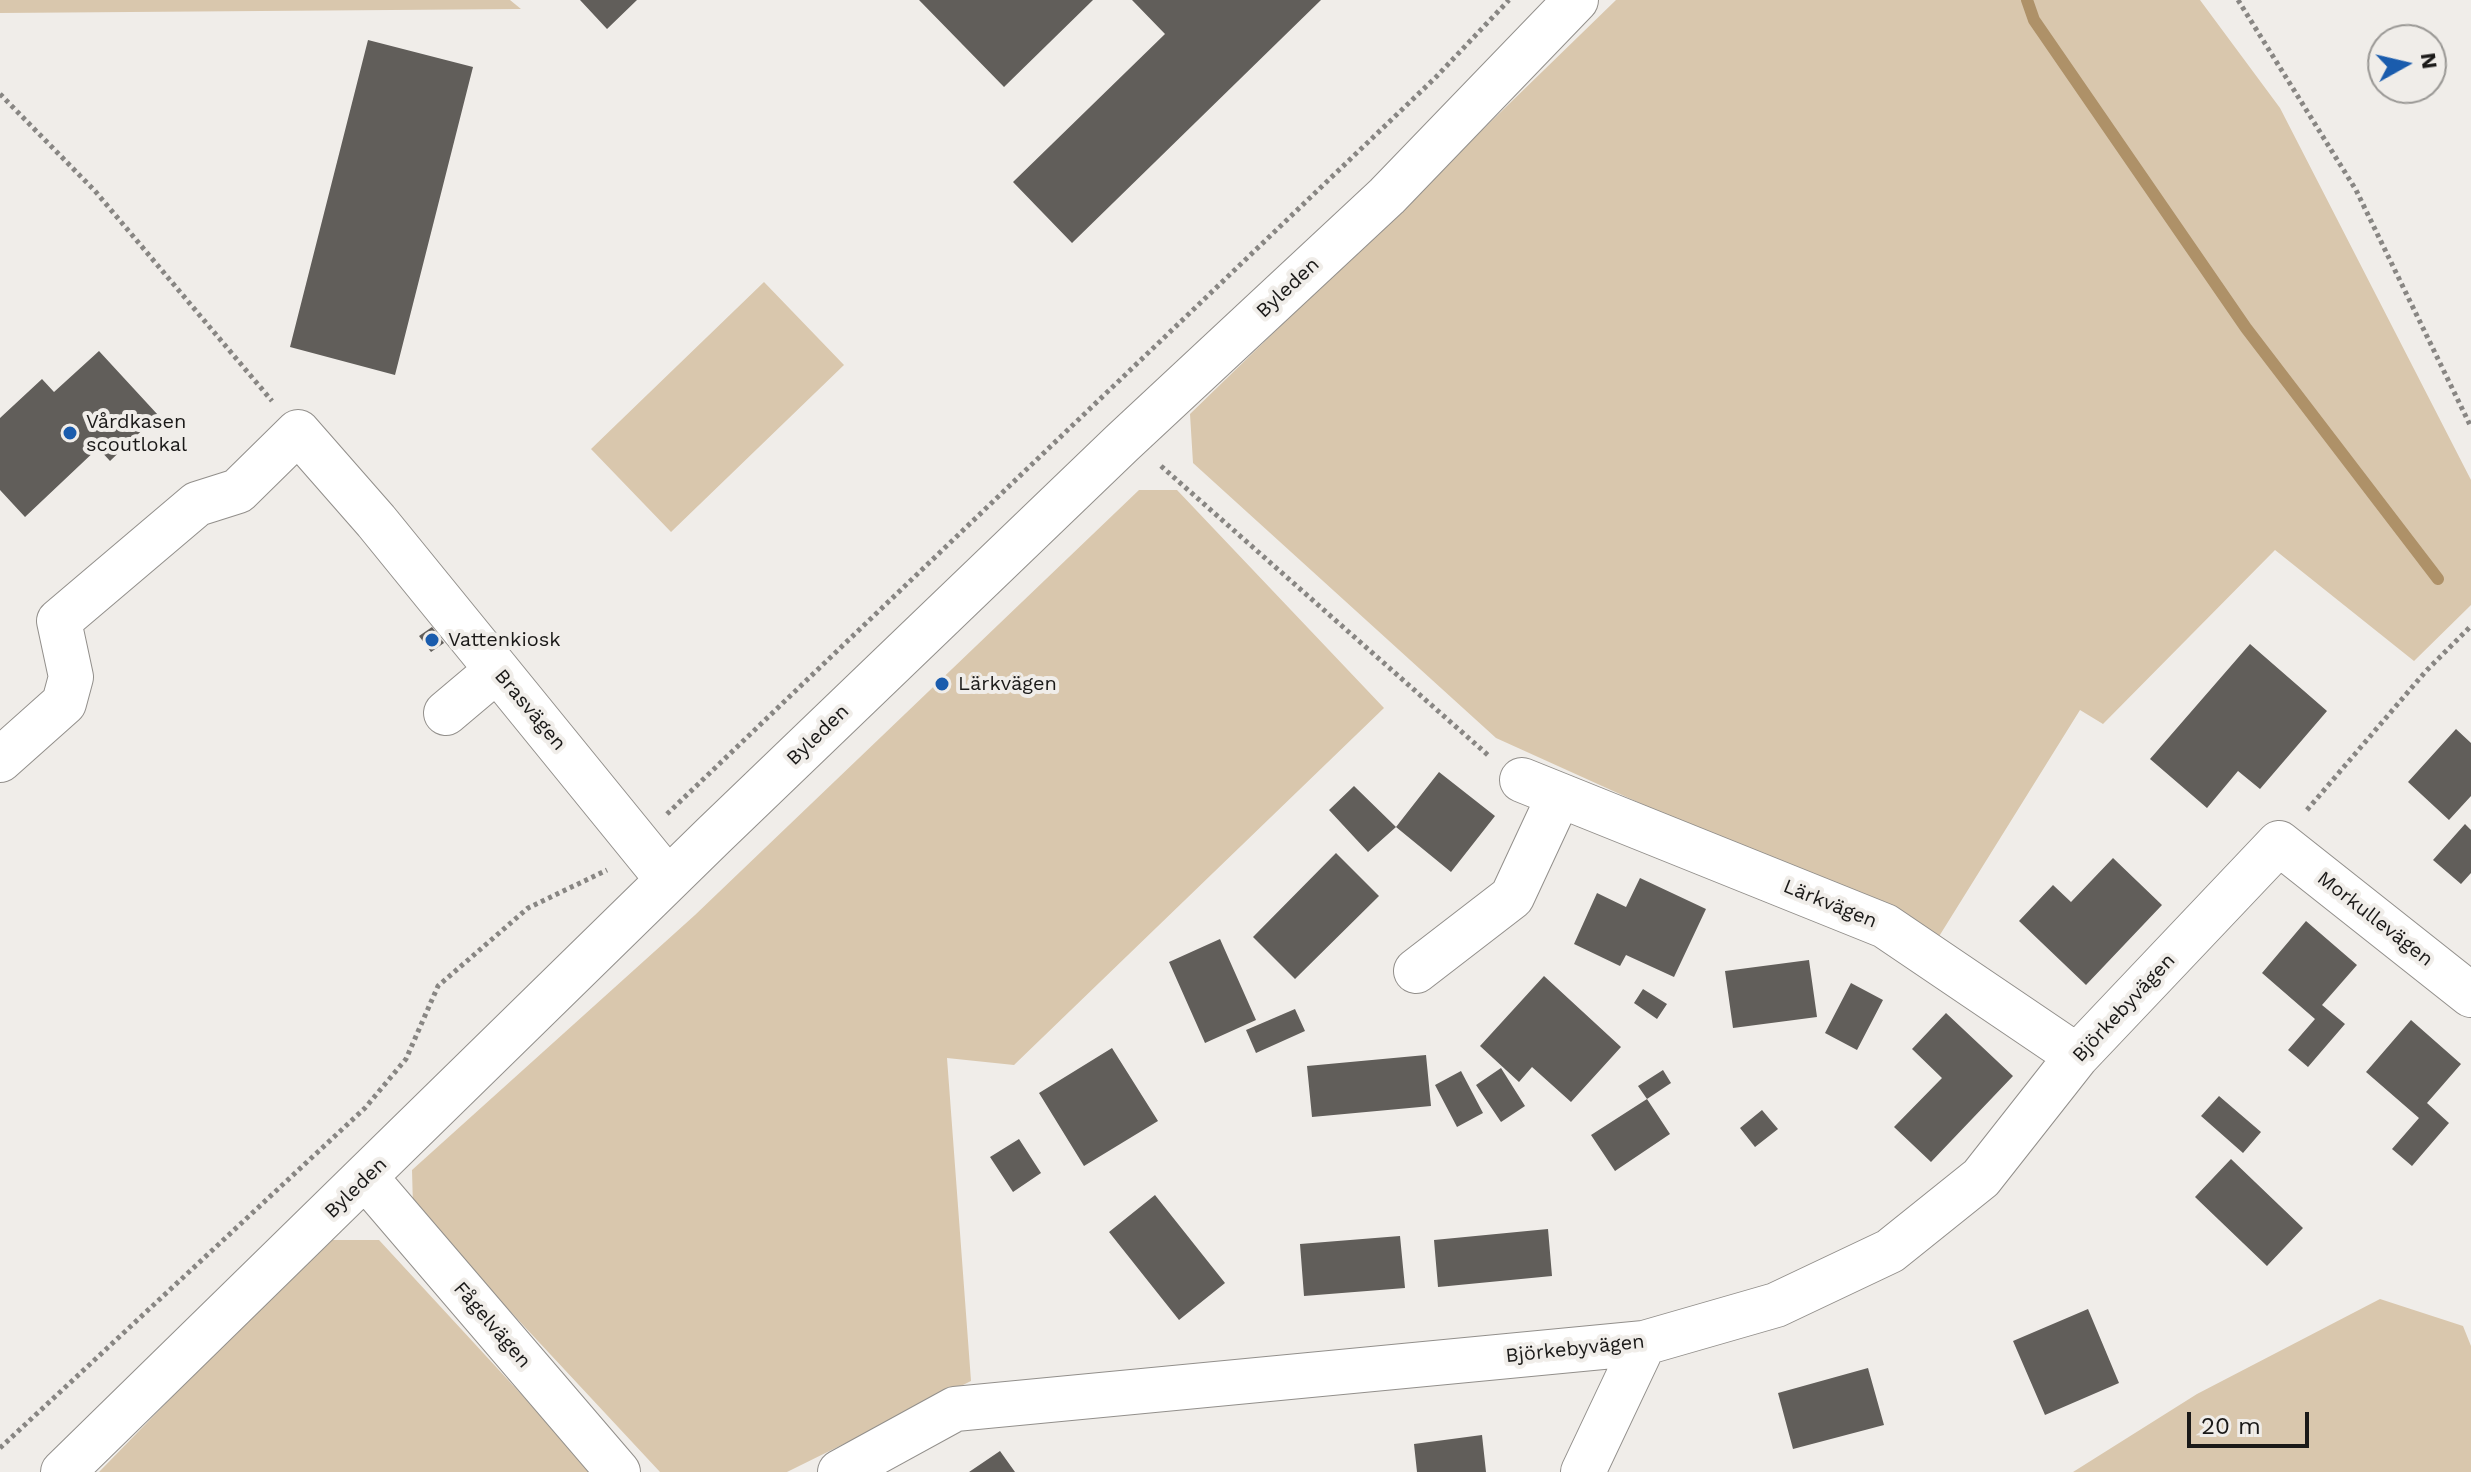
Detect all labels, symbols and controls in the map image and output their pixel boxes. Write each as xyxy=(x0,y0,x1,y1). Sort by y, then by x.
north arrow xyxy=(2367,24,2447,104)
text: N xyxy=(2416,51,2443,71)
street label: Byleden xyxy=(1251,253,1325,323)
place label: Vårdkasen scoutlokal xyxy=(86,410,187,457)
marker: Vårdkasen scoutlokal xyxy=(61,424,79,442)
place label: Vattenkiosk xyxy=(448,628,561,652)
marker: Vattenkiosk xyxy=(423,631,441,649)
street label: Brasvägen xyxy=(489,665,571,755)
place label: Lärkvägen xyxy=(958,672,1057,696)
marker: Lärkvägen xyxy=(933,675,951,693)
street label: Byleden xyxy=(782,699,854,771)
street label: Morkullevägen xyxy=(2312,866,2438,972)
street label: Lärkvägen xyxy=(1780,874,1880,934)
street label: Björkebyvägen xyxy=(2068,949,2180,1067)
street label: Byleden xyxy=(320,1152,392,1224)
street label: Fågelvägen xyxy=(448,1277,536,1373)
street label: Björkebyvägen xyxy=(1504,1330,1646,1368)
scale bar xyxy=(2191,1396,2313,1446)
text: 20 m xyxy=(2201,1412,2261,1440)

